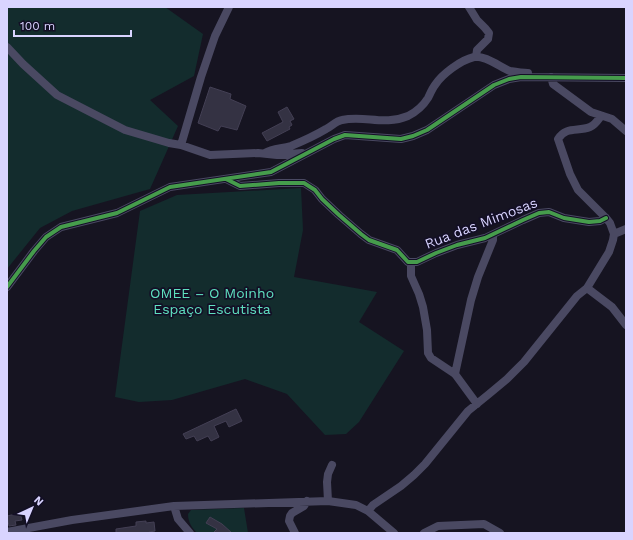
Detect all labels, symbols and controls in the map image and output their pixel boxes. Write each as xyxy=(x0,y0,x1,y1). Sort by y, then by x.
scale bar xyxy=(14,12,131,38)
text: 100 m xyxy=(20,19,55,33)
street label: Rua das Mimosas xyxy=(423,194,539,252)
park label: OMEE – O Moinho Espaço Escutista xyxy=(150,285,274,317)
north arrow xyxy=(12,488,52,528)
text: N xyxy=(31,494,46,509)

